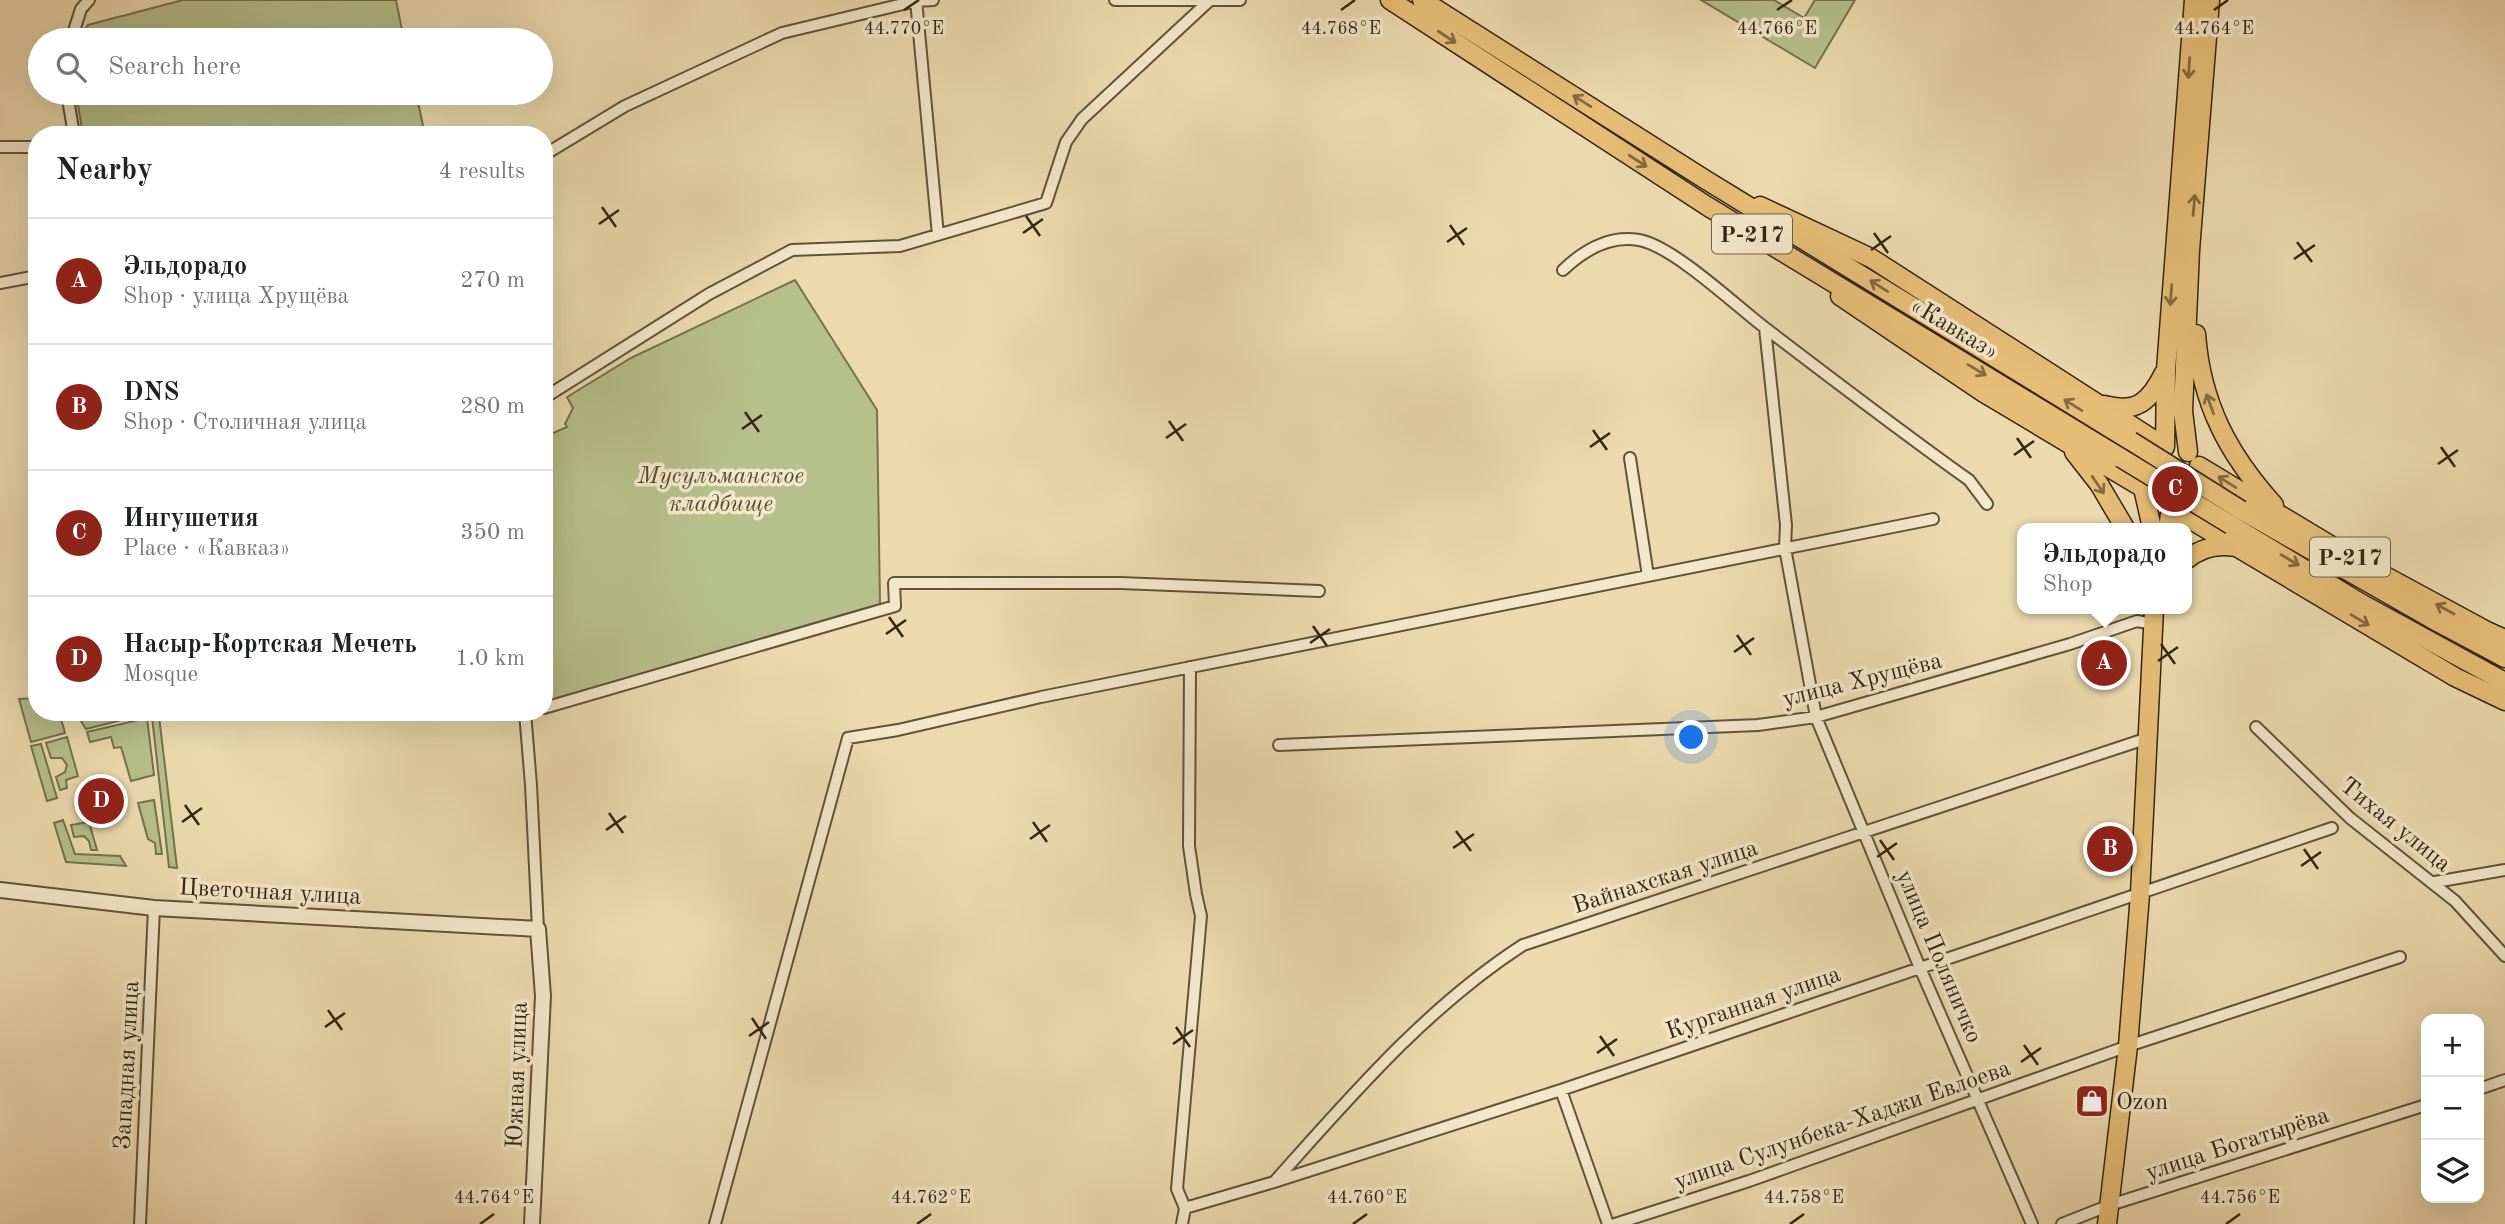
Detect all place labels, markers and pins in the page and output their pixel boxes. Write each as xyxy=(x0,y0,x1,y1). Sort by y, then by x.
pin: C xyxy=(2152,463,2198,515)
pin: A xyxy=(2081,637,2127,689)
pin: D xyxy=(78,775,124,827)
pin: B xyxy=(2087,823,2133,875)
shop icon: Ozon xyxy=(2073,1082,2111,1120)
place label: Ozon xyxy=(2116,1091,2168,1115)

